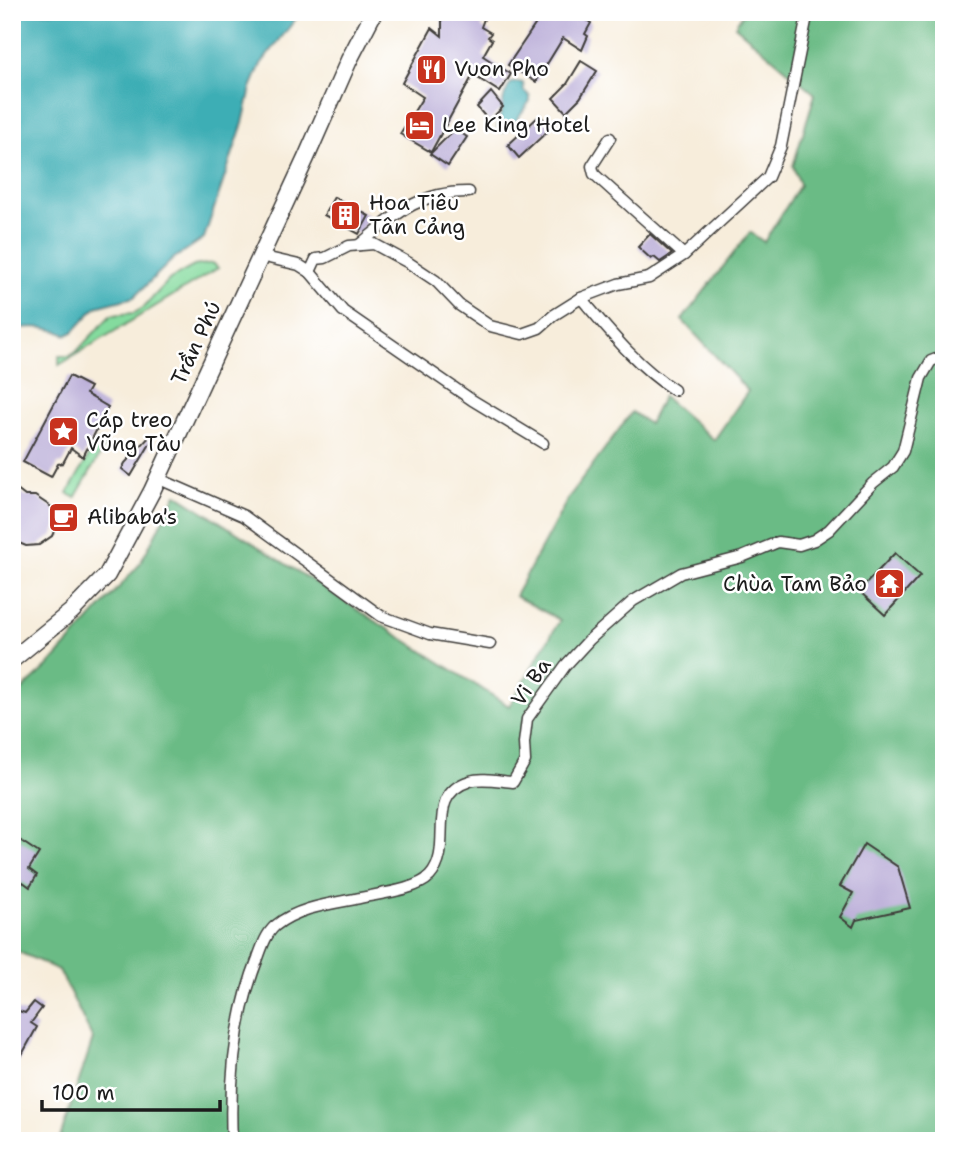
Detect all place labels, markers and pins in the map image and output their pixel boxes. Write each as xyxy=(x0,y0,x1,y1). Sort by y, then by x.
restaurant icon: Vuon Pho xyxy=(414,52,448,86)
place label: Vuon Pho xyxy=(454,55,549,83)
hotel icon: Lee King Hotel xyxy=(402,108,436,142)
place label: Lee King Hotel xyxy=(442,111,591,139)
place label: Hoa Tiêu Tân Cảng xyxy=(369,189,465,241)
building icon: Hoa Tiêu Tân Cảng xyxy=(329,198,363,232)
place label: Cáp treo Vũng Tàu xyxy=(86,406,181,458)
place icon: Cáp treo Vũng Tàu xyxy=(46,415,80,449)
cafe icon: Alibaba's xyxy=(47,500,81,534)
place label: Alibaba's xyxy=(87,503,177,531)
temple icon: Chùa Tam Bảo xyxy=(873,567,907,601)
place label: Chùa Tam Bảo xyxy=(723,570,867,598)

